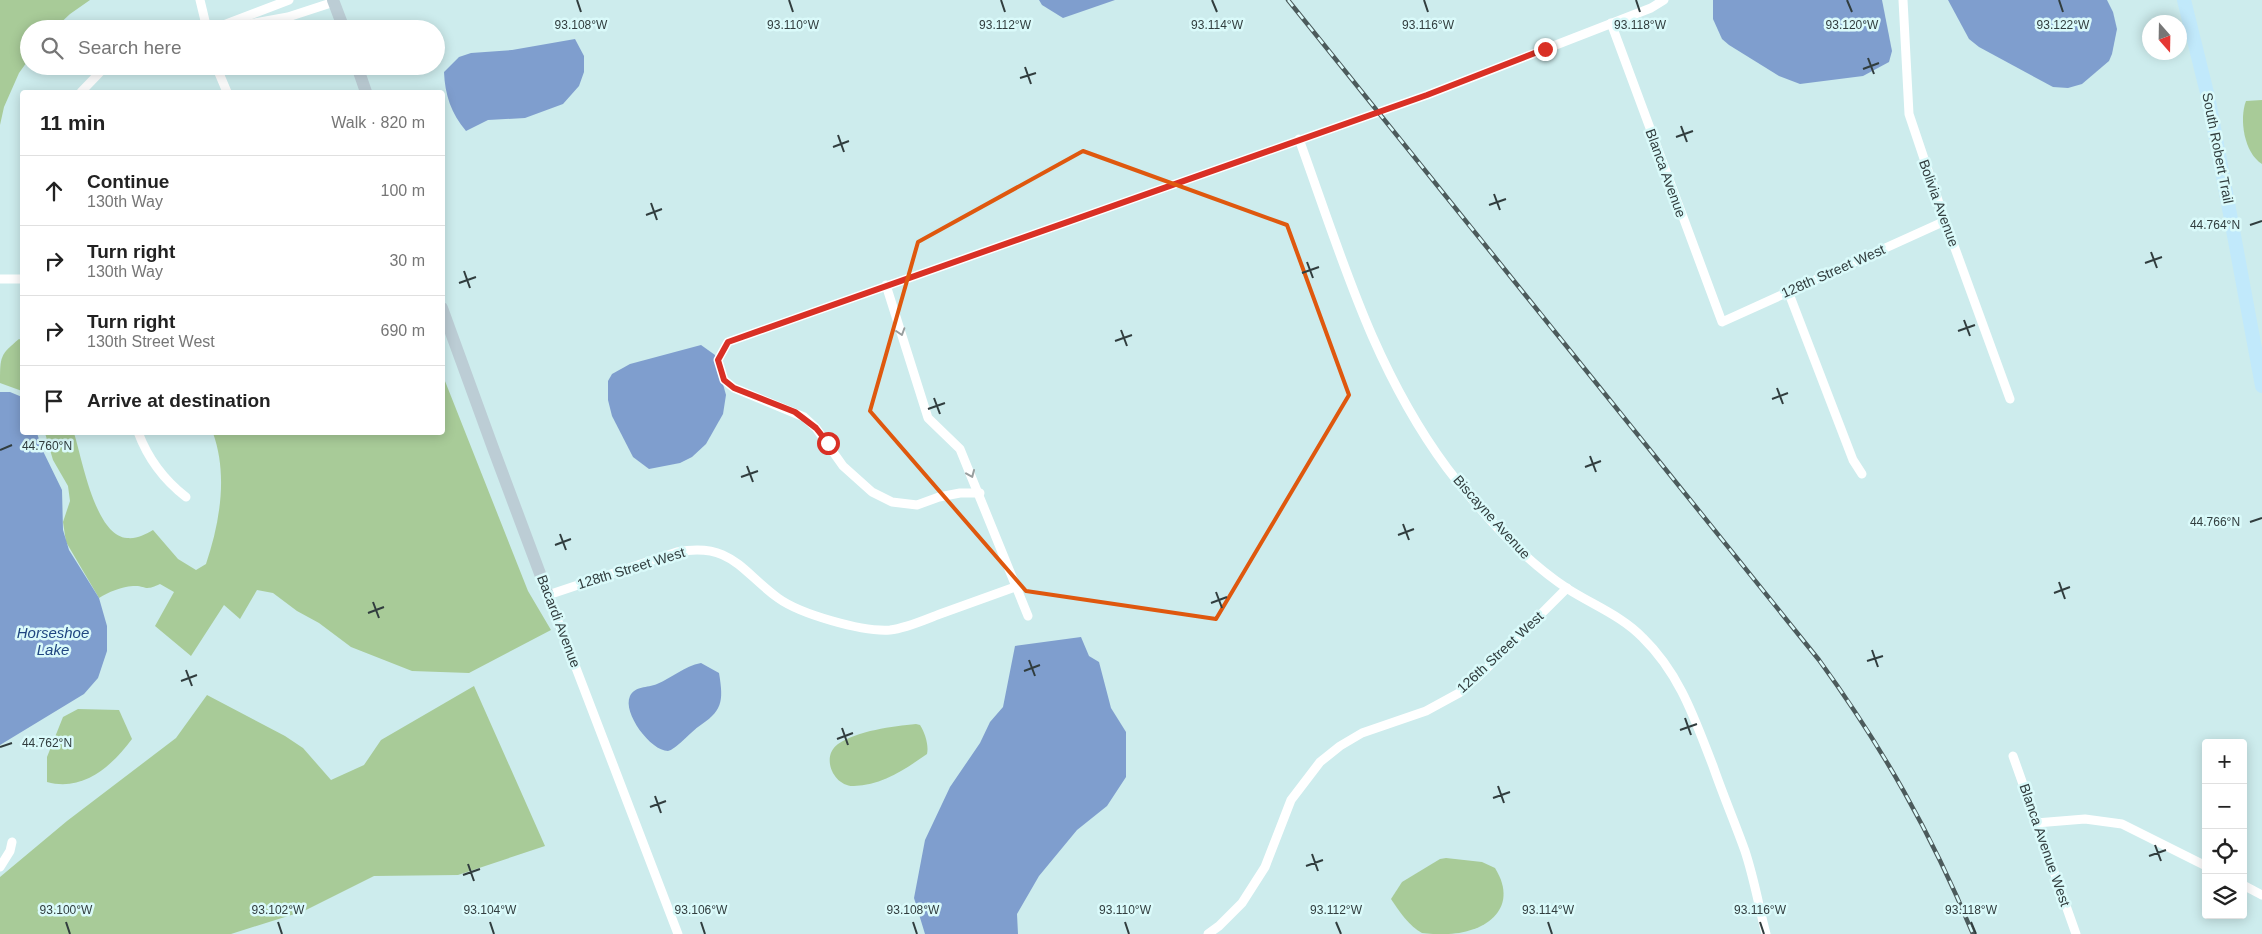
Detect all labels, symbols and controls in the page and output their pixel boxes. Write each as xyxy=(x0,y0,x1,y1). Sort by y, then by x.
north arrow xyxy=(2142,15,2187,60)
text: 93.108°W xyxy=(555,18,608,32)
text: 93.110°W xyxy=(767,18,820,32)
text: 93.112°W xyxy=(979,18,1032,32)
text: 93.114°W xyxy=(1191,18,1244,32)
text: 93.116°W xyxy=(1402,18,1455,32)
text: 93.118°W xyxy=(1614,18,1667,32)
text: 93.120°W xyxy=(1826,18,1879,32)
text: 93.122°W xyxy=(2037,18,2090,32)
search box xyxy=(20,20,445,75)
icon: search xyxy=(38,34,66,62)
text: Search here xyxy=(78,37,182,58)
route end xyxy=(1534,38,1557,61)
street label: South Robert Trail xyxy=(2199,91,2237,205)
text: 11 min xyxy=(40,111,105,134)
text: Walk · 820 m xyxy=(331,114,425,131)
street label: Blanca Avenue xyxy=(1643,126,1690,220)
street label: Bolivia Avenue xyxy=(1916,157,1962,249)
text: Continue xyxy=(87,171,169,192)
icon: ahead xyxy=(40,177,68,205)
text: 100 m xyxy=(381,182,425,199)
text: 130th Way xyxy=(87,193,163,210)
text: 44.764°N xyxy=(2190,218,2240,232)
text: Turn right xyxy=(87,241,175,262)
street label: 128th Street West xyxy=(1779,241,1887,301)
icon: right xyxy=(40,247,68,275)
text: 30 m xyxy=(389,252,425,269)
text: 130th Way xyxy=(87,263,163,280)
text: Turn right xyxy=(87,311,175,332)
icon: right xyxy=(40,317,68,345)
text: 690 m xyxy=(381,322,425,339)
one-way arrow xyxy=(895,327,905,335)
text: 130th Street West xyxy=(87,333,215,350)
icon: arrive xyxy=(40,387,68,415)
text: Arrive at destination xyxy=(87,390,271,411)
route start xyxy=(817,432,840,455)
text: 44.760°N xyxy=(22,439,72,453)
one-way arrow xyxy=(965,469,976,478)
street label: Biscayne Avenue xyxy=(1450,472,1534,562)
text: 44.766°N xyxy=(2190,515,2240,529)
street label: 128th Street West xyxy=(575,544,687,592)
street label: Bacardi Avenue xyxy=(534,572,584,670)
street label: 126th Street West xyxy=(1454,608,1546,696)
water label: Horseshoe Lake xyxy=(17,624,89,658)
text: 44.762°N xyxy=(22,736,72,750)
map controls xyxy=(2202,739,2247,919)
button: + xyxy=(2202,739,2247,784)
street label: Blanca Avenue West xyxy=(2016,782,2074,909)
button: − xyxy=(2202,784,2247,829)
button: locate xyxy=(2202,829,2247,874)
button: layers xyxy=(2202,874,2247,919)
text: 93.100°W xyxy=(40,903,93,917)
text: 93.102°W xyxy=(252,903,305,917)
text: 93.104°W xyxy=(464,903,517,917)
text: 93.106°W xyxy=(675,903,728,917)
text: 93.108°W xyxy=(887,903,940,917)
text: 93.110°W xyxy=(1099,903,1152,917)
text: 93.112°W xyxy=(1310,903,1363,917)
text: 93.114°W xyxy=(1522,903,1575,917)
text: 93.116°W xyxy=(1734,903,1787,917)
text: 93.118°W xyxy=(1945,903,1998,917)

